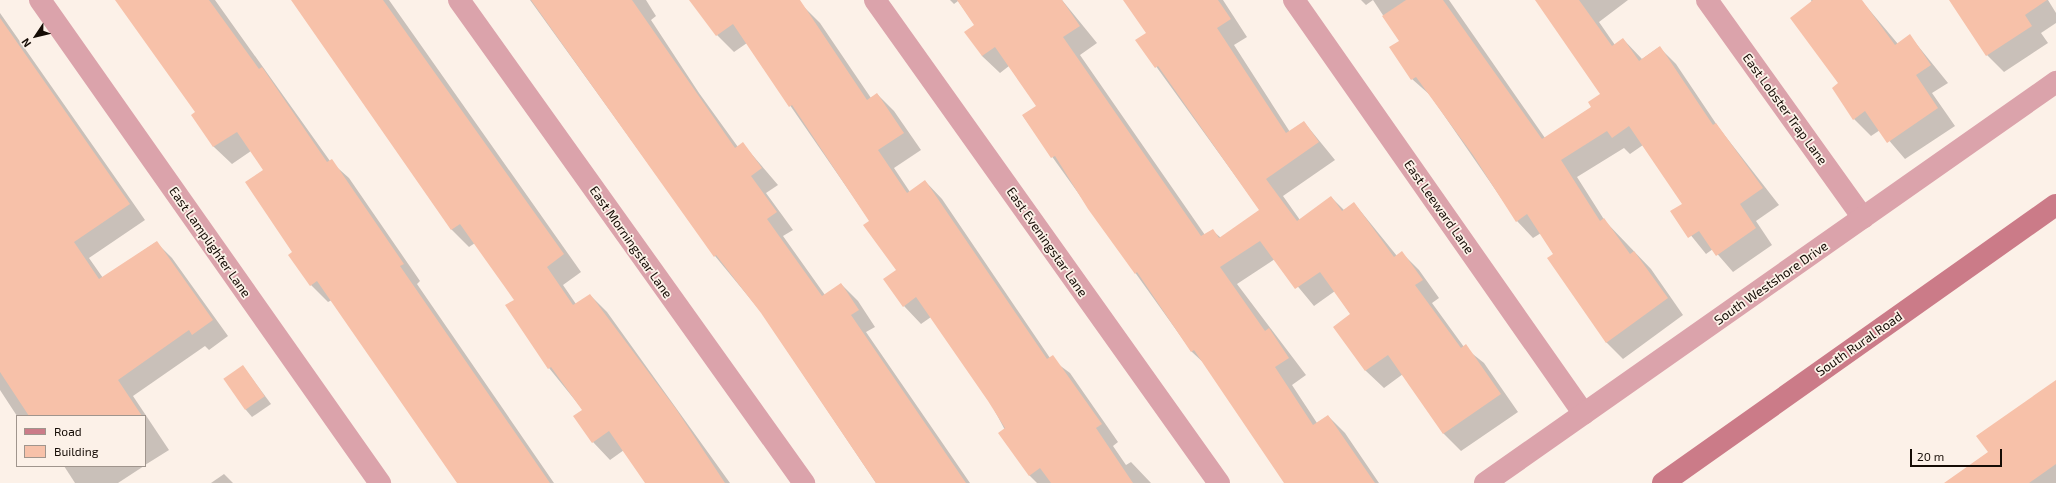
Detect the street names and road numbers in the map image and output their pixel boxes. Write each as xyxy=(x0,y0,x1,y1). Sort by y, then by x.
street label: East Lobster Trap Lane xyxy=(1739,50,1831,168)
street label: East Leeward Lane xyxy=(1401,157,1477,257)
street label: East Lamplighter Lane xyxy=(166,183,254,301)
street label: East Morningstar Lane xyxy=(586,183,676,301)
street label: East Eveningstar Lane xyxy=(1003,184,1091,300)
street label: South Westshore Drive xyxy=(1711,238,1831,328)
street label: South Rural Road xyxy=(1813,308,1905,380)

